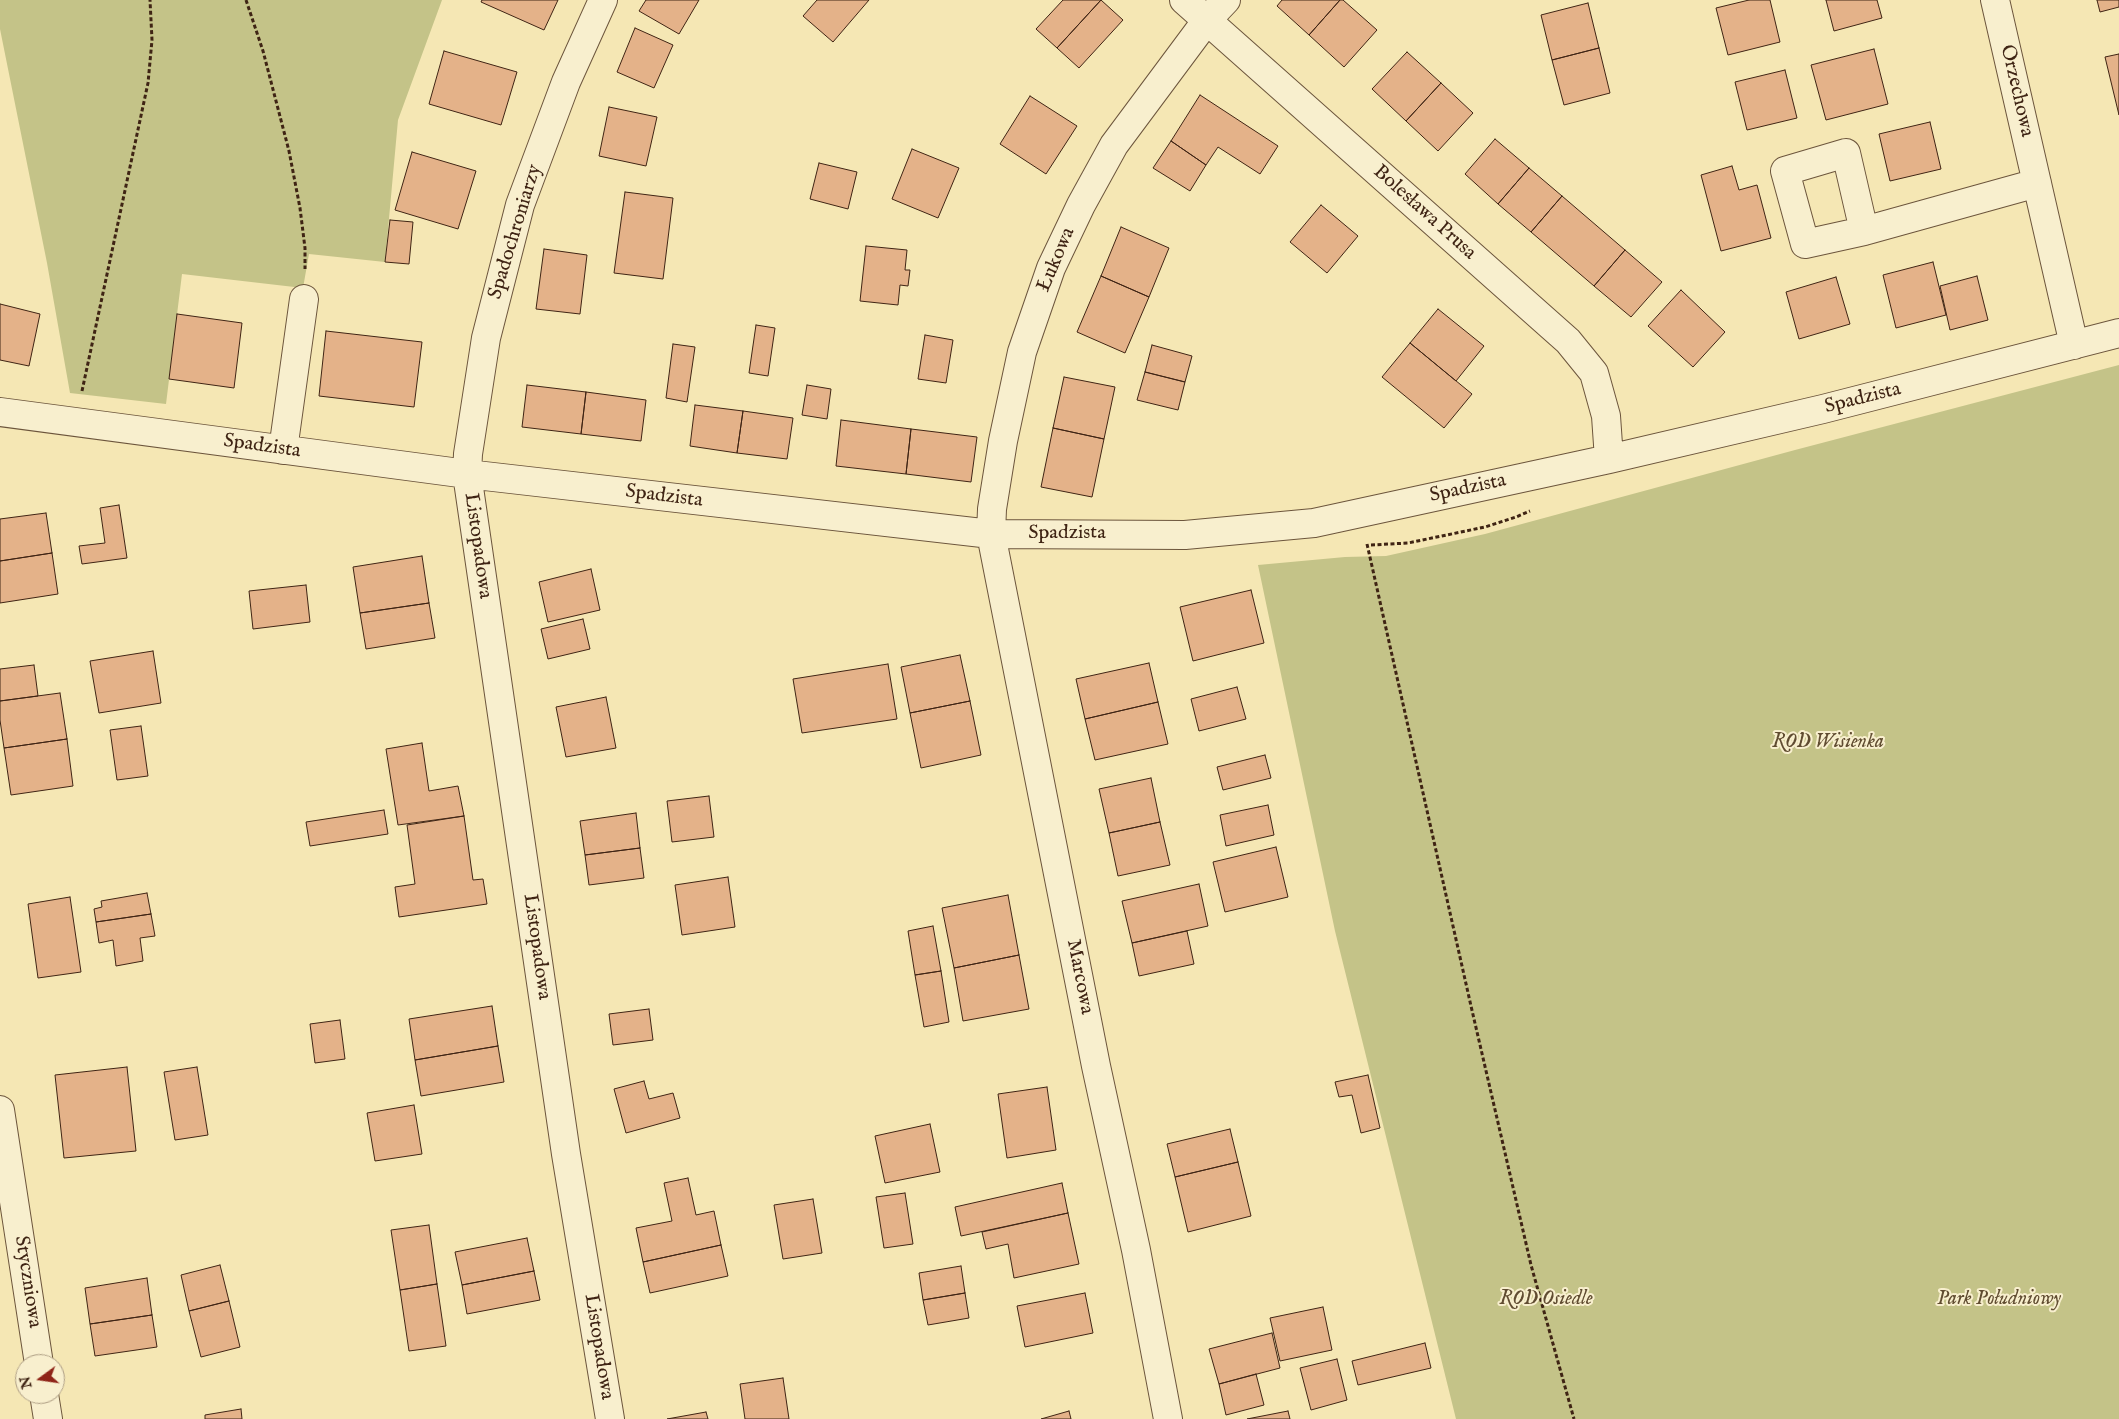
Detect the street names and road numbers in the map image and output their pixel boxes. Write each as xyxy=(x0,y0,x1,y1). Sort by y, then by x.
street label: Orzechowa xyxy=(1994,43,2038,139)
street label: Bolesława Prusa xyxy=(1367,160,1481,266)
street label: Spadochroniarzy xyxy=(484,162,548,302)
street label: Łukowa xyxy=(1033,224,1081,296)
street label: Spadzista xyxy=(1822,378,1904,420)
street label: Spadzista xyxy=(222,430,302,464)
street label: Spadzista xyxy=(1428,469,1508,509)
street label: Spadzista xyxy=(624,480,704,514)
street label: Listopadowa xyxy=(458,492,496,600)
street label: Spadzista xyxy=(1028,522,1106,546)
street label: Listopadowa xyxy=(517,893,555,1001)
street label: Marcowa xyxy=(1060,938,1098,1016)
street label: Styczniowa xyxy=(8,1234,46,1330)
street label: Listopadowa xyxy=(578,1292,618,1402)

